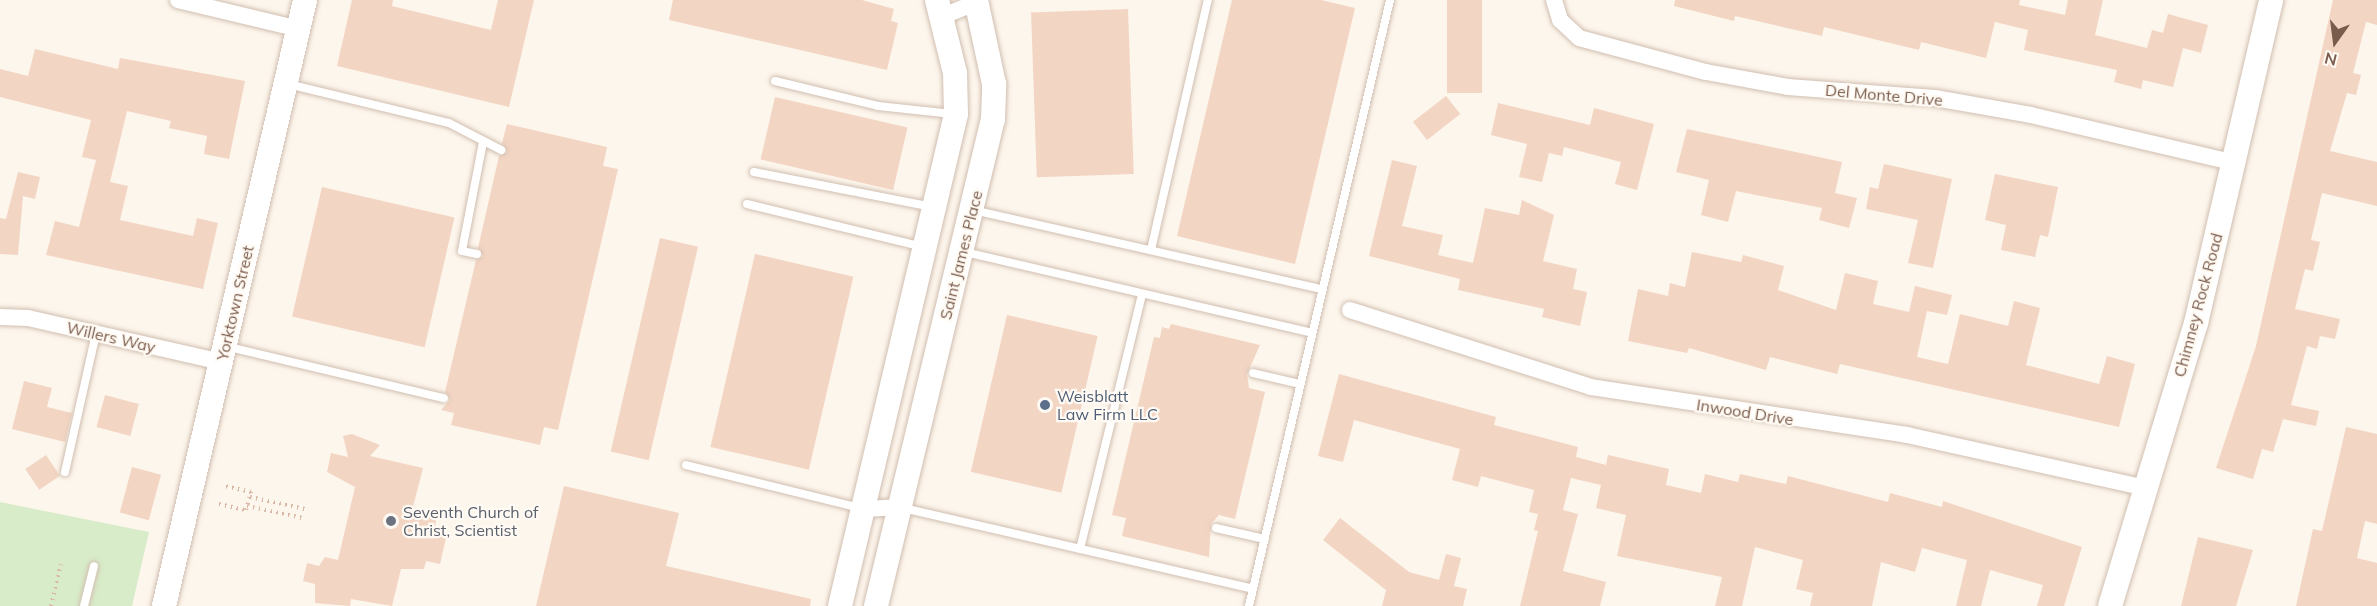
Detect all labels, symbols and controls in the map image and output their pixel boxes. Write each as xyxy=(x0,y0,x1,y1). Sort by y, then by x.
north arrow xyxy=(2305,12,2365,72)
text: N xyxy=(2322,48,2339,71)
street label: Del Monte Drive xyxy=(1824,80,1944,110)
street label: Saint James Place xyxy=(936,188,986,322)
street label: Chimney Rock Road xyxy=(2170,231,2226,379)
street label: Yorktown Street xyxy=(212,244,258,362)
street label: Willers Way xyxy=(65,317,157,357)
place label: Weisblatt Law Firm LLC xyxy=(1057,386,1158,424)
street label: Inwood Drive xyxy=(1695,395,1795,429)
marker: Weisblatt Law Firm LLC xyxy=(1038,398,1052,412)
place label: Seventh Church of Christ, Scientist xyxy=(403,502,538,540)
marker: Seventh Church of Christ, Scientist xyxy=(384,514,398,528)

